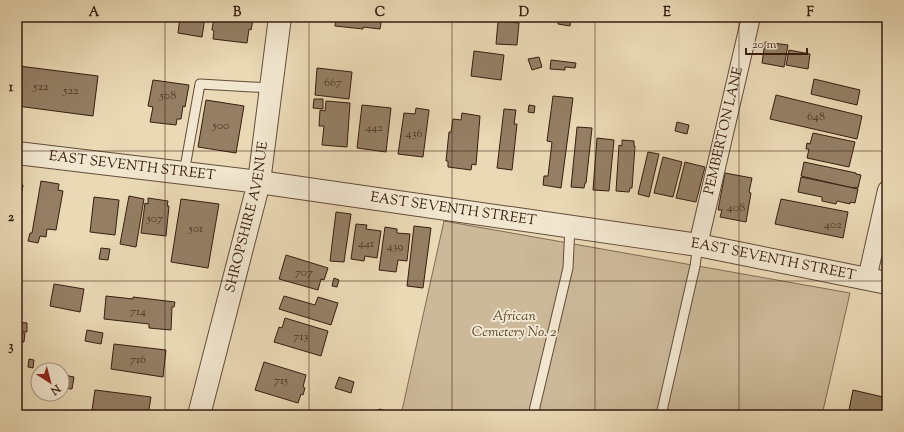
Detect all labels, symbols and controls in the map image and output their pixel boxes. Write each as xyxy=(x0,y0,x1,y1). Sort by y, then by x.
text: A xyxy=(89,4,100,22)
text: B xyxy=(233,4,242,22)
text: C xyxy=(375,4,385,22)
text: D xyxy=(519,4,529,22)
text: E xyxy=(663,4,671,22)
text: F xyxy=(806,4,814,22)
scale bar xyxy=(746,30,807,56)
text: 20 m xyxy=(752,36,777,54)
street label: PEMBERTON LANE xyxy=(700,65,749,197)
house number: 667 xyxy=(324,74,342,92)
house number: 522 xyxy=(32,78,49,96)
text: 1 xyxy=(9,79,14,97)
house number: 522 xyxy=(62,82,79,100)
house number: 508 xyxy=(159,87,176,105)
house number: 648 xyxy=(807,108,825,126)
house number: 500 xyxy=(212,117,229,135)
house number: 442 xyxy=(365,119,383,137)
house number: 436 xyxy=(406,125,422,143)
street label: SHROPSHIRE AVENUE xyxy=(221,140,274,295)
street label: EAST SEVENTH STREET xyxy=(48,147,217,187)
street label: EAST SEVENTH STREET xyxy=(369,188,538,232)
house number: 408 xyxy=(727,199,745,217)
text: 2 xyxy=(8,209,15,227)
house number: 507 xyxy=(146,210,163,228)
house number: 402 xyxy=(824,216,842,234)
house number: 501 xyxy=(188,220,203,238)
street label: EAST SEVENTH STREET xyxy=(690,234,858,286)
house number: 441 xyxy=(358,235,374,253)
house number: 439 xyxy=(387,238,403,256)
house number: 707 xyxy=(295,264,313,282)
house number: 714 xyxy=(130,303,146,321)
park label: African Cemetery No. 2 xyxy=(472,307,556,343)
house number: 713 xyxy=(294,328,309,346)
text: 3 xyxy=(8,338,14,356)
house number: 716 xyxy=(130,351,146,369)
north arrow xyxy=(30,362,70,402)
house number: 715 xyxy=(274,372,288,390)
text: N xyxy=(47,380,64,398)

